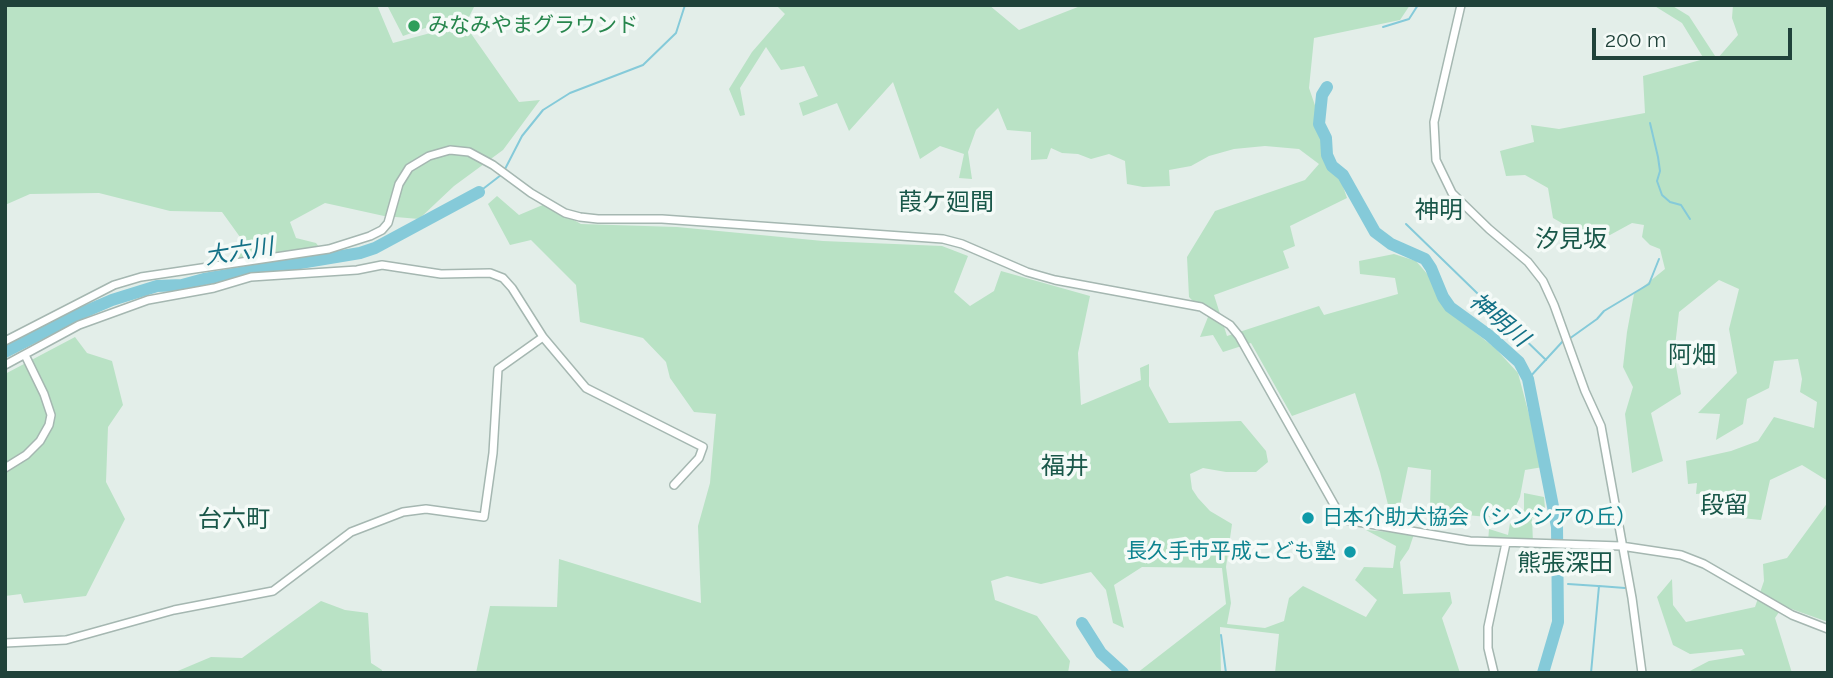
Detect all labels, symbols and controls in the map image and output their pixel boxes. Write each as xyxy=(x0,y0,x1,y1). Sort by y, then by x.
place label: みなみやまグラウンド xyxy=(428,13,638,39)
scale bar xyxy=(1595,14,1794,58)
marker: みなみやまグラウンド xyxy=(406,18,422,34)
text: 200 m xyxy=(1605,27,1666,52)
district label: 葭ケ廻間 xyxy=(898,189,994,217)
district label: 神明 xyxy=(1415,197,1463,225)
district label: 汐見坂 xyxy=(1535,226,1607,254)
water label: 大六川 xyxy=(203,233,275,271)
water label: 神明川 xyxy=(1464,287,1534,353)
district label: 阿畑 xyxy=(1668,342,1716,370)
district label: 福井 xyxy=(1041,453,1089,481)
district label: 段留 xyxy=(1700,492,1748,520)
place label: 日本介助犬協会（シンシアの丘） xyxy=(1322,505,1637,531)
district label: 台六町 xyxy=(198,506,270,534)
marker: 日本介助犬協会（シンシアの丘） xyxy=(1300,510,1316,526)
place label: 長久手市平成こども塾 xyxy=(1126,539,1336,565)
marker: 長久手市平成こども塾 xyxy=(1342,544,1358,560)
district label: 熊張深田 xyxy=(1517,550,1613,578)

